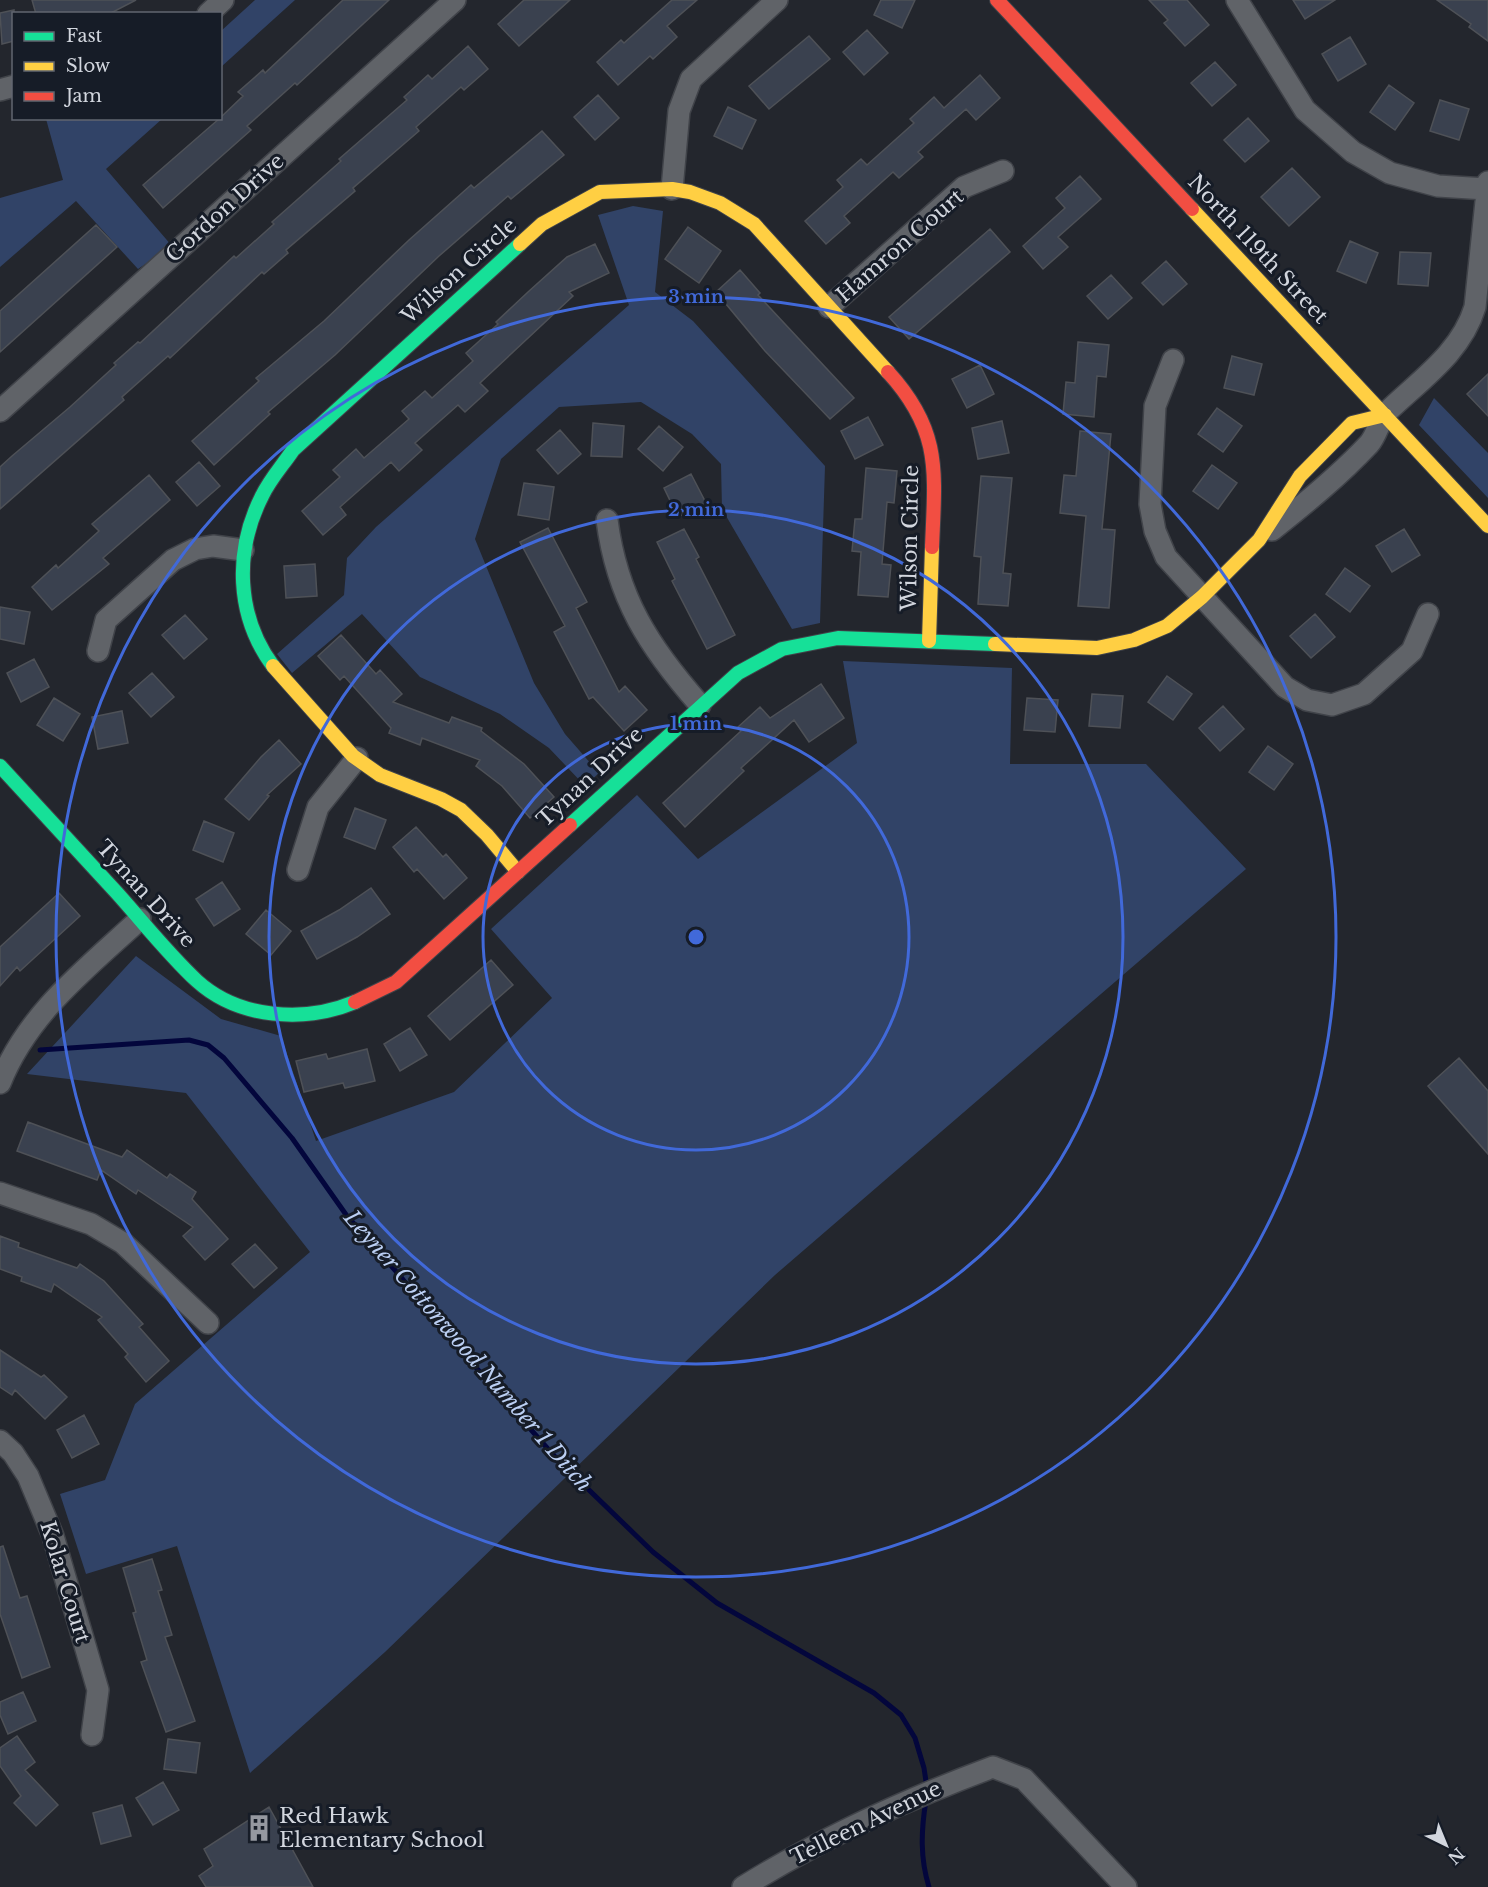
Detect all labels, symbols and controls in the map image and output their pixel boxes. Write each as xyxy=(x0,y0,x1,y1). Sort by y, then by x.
legend xyxy=(12,12,222,120)
text: Fast xyxy=(66,25,103,47)
text: Slow xyxy=(66,55,111,77)
text: Jam xyxy=(64,85,102,107)
street label: Gordon Drive xyxy=(160,148,290,268)
street label: North 119th Street xyxy=(1182,169,1334,329)
street label: Hamron Court xyxy=(831,184,969,308)
street label: Wilson Circle xyxy=(395,212,522,330)
text: 3 min xyxy=(668,286,724,308)
street label: Wilson Circle xyxy=(896,465,924,612)
text: 2 min xyxy=(668,499,724,521)
text: 1 min xyxy=(670,713,722,735)
street label: Tynan Drive xyxy=(532,721,648,833)
street label: Tynan Drive xyxy=(91,835,201,953)
centre of rings xyxy=(686,927,706,947)
water label: Leyner Cottonwood Number 1 Ditch xyxy=(338,1204,598,1497)
street label: Kolar Court xyxy=(34,1518,96,1646)
street label: Telleen Avenue xyxy=(787,1775,945,1871)
place label: Red Hawk Elementary School xyxy=(279,1803,484,1853)
building icon: Red Hawk Elementary School xyxy=(244,1813,274,1843)
north arrow xyxy=(1416,1815,1476,1875)
text: N xyxy=(1444,1844,1469,1868)

